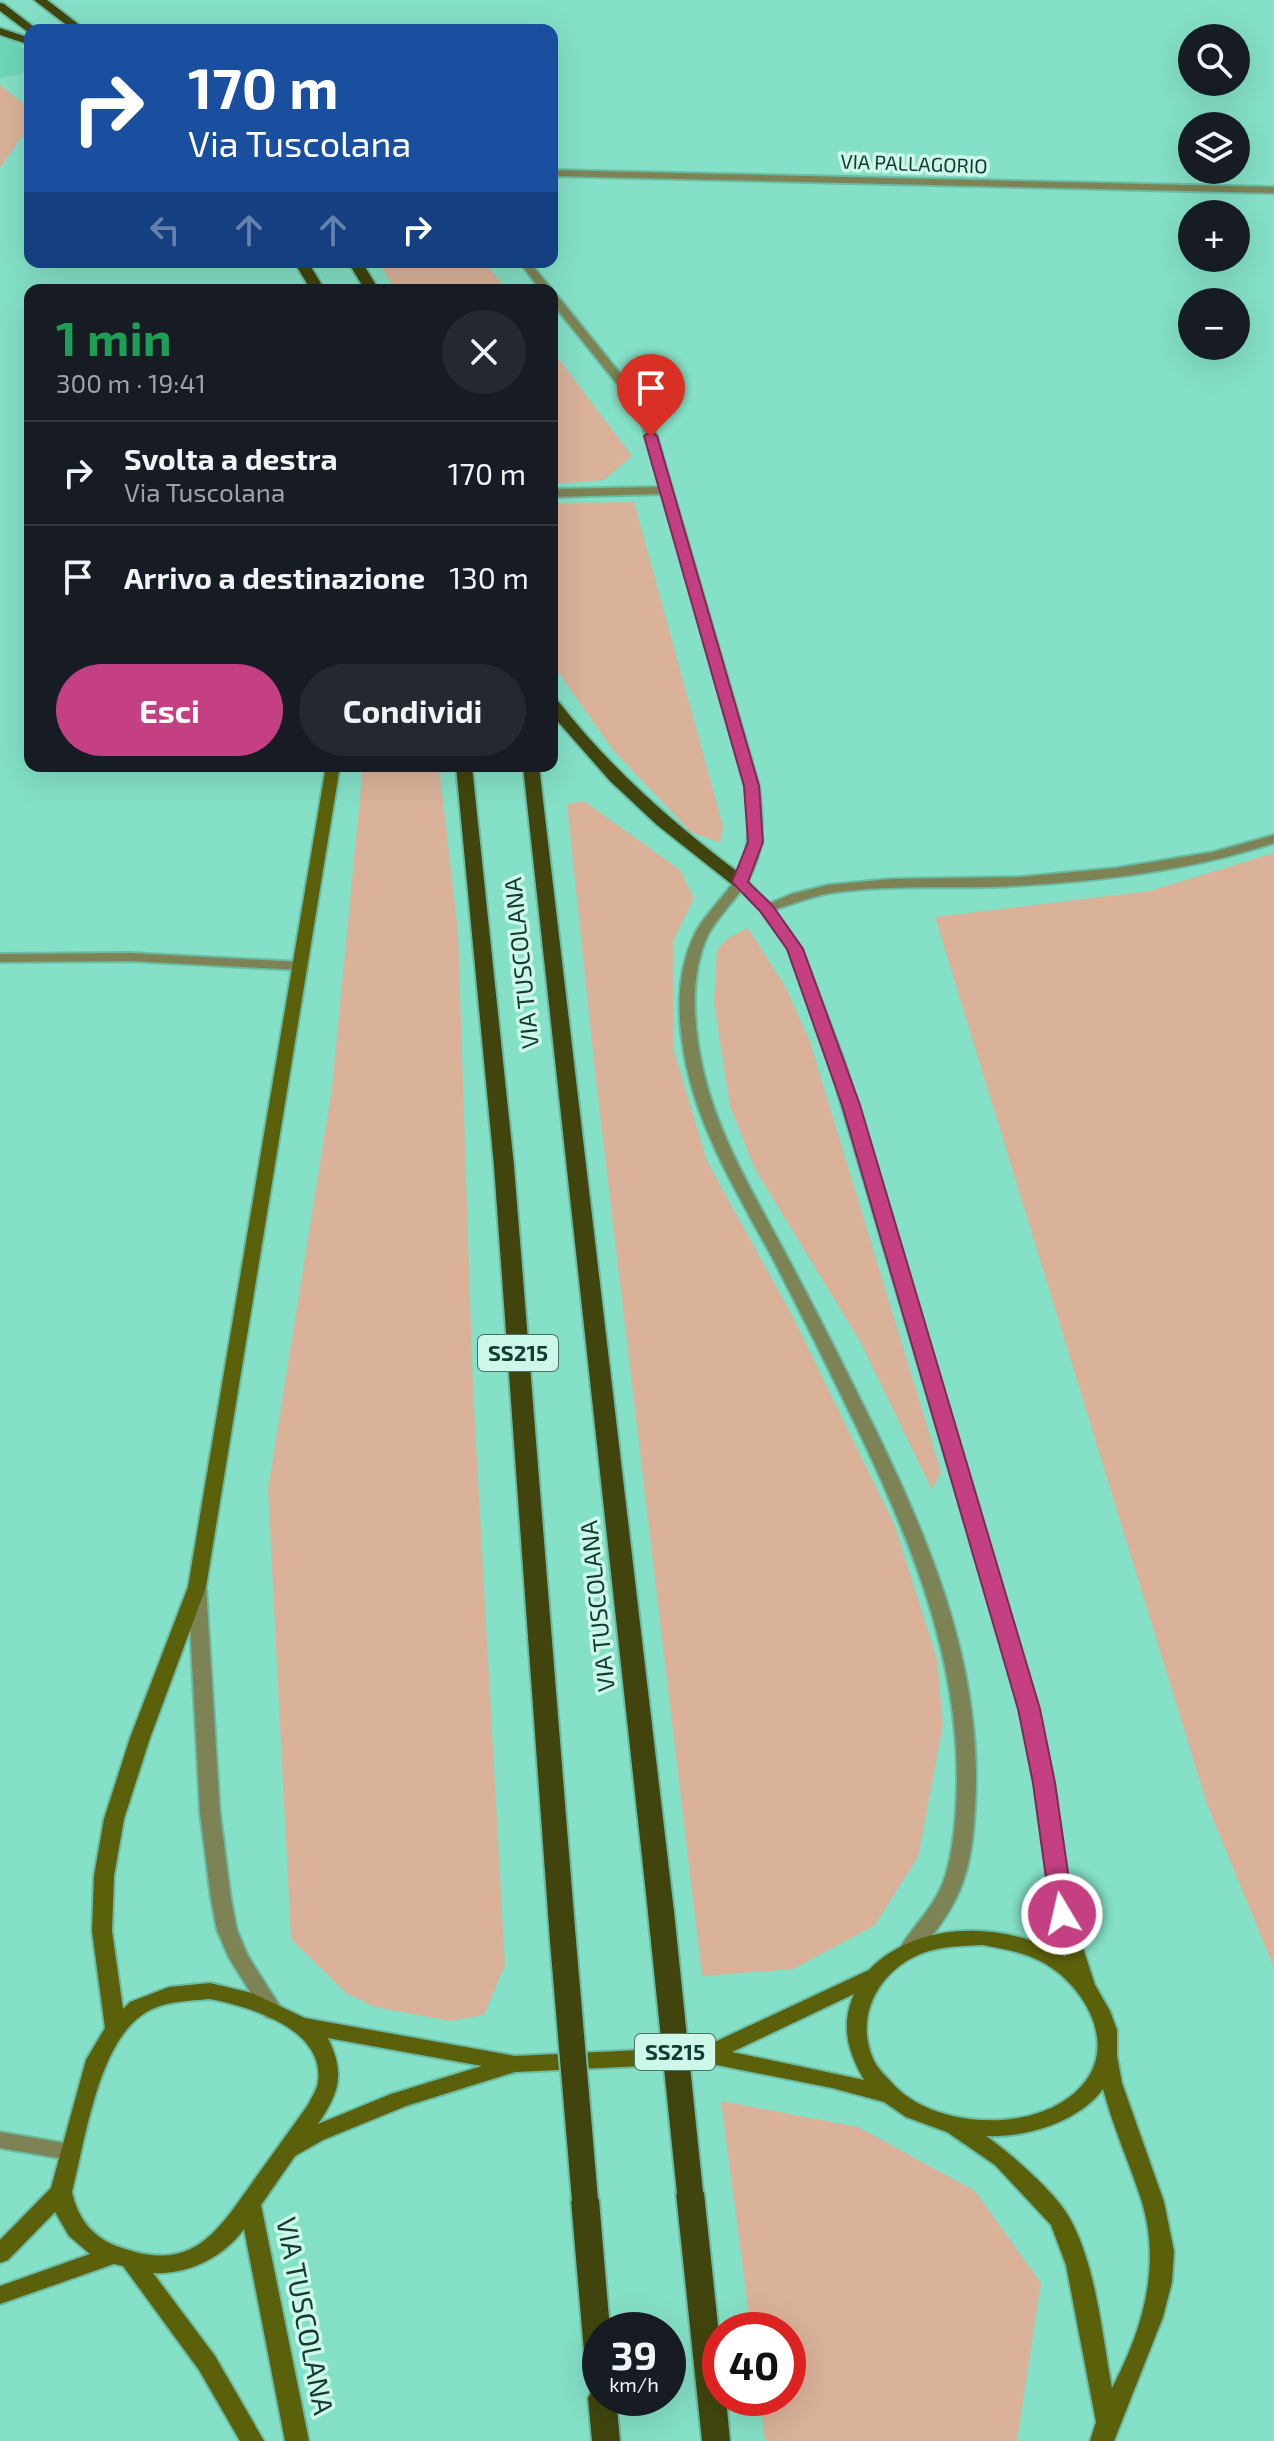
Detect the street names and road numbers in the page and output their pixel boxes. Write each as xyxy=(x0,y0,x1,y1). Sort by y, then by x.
street label: VIA PALLAGORIO xyxy=(840,148,988,178)
street label: VIA TUSCOLANA xyxy=(497,876,544,1050)
road number: SS215 xyxy=(478,1335,558,1371)
street label: VIA TUSCOLANA xyxy=(573,1519,620,1693)
road number: SS215 xyxy=(635,2034,715,2070)
street label: VIA TUSCOLANA xyxy=(270,2214,342,2418)

